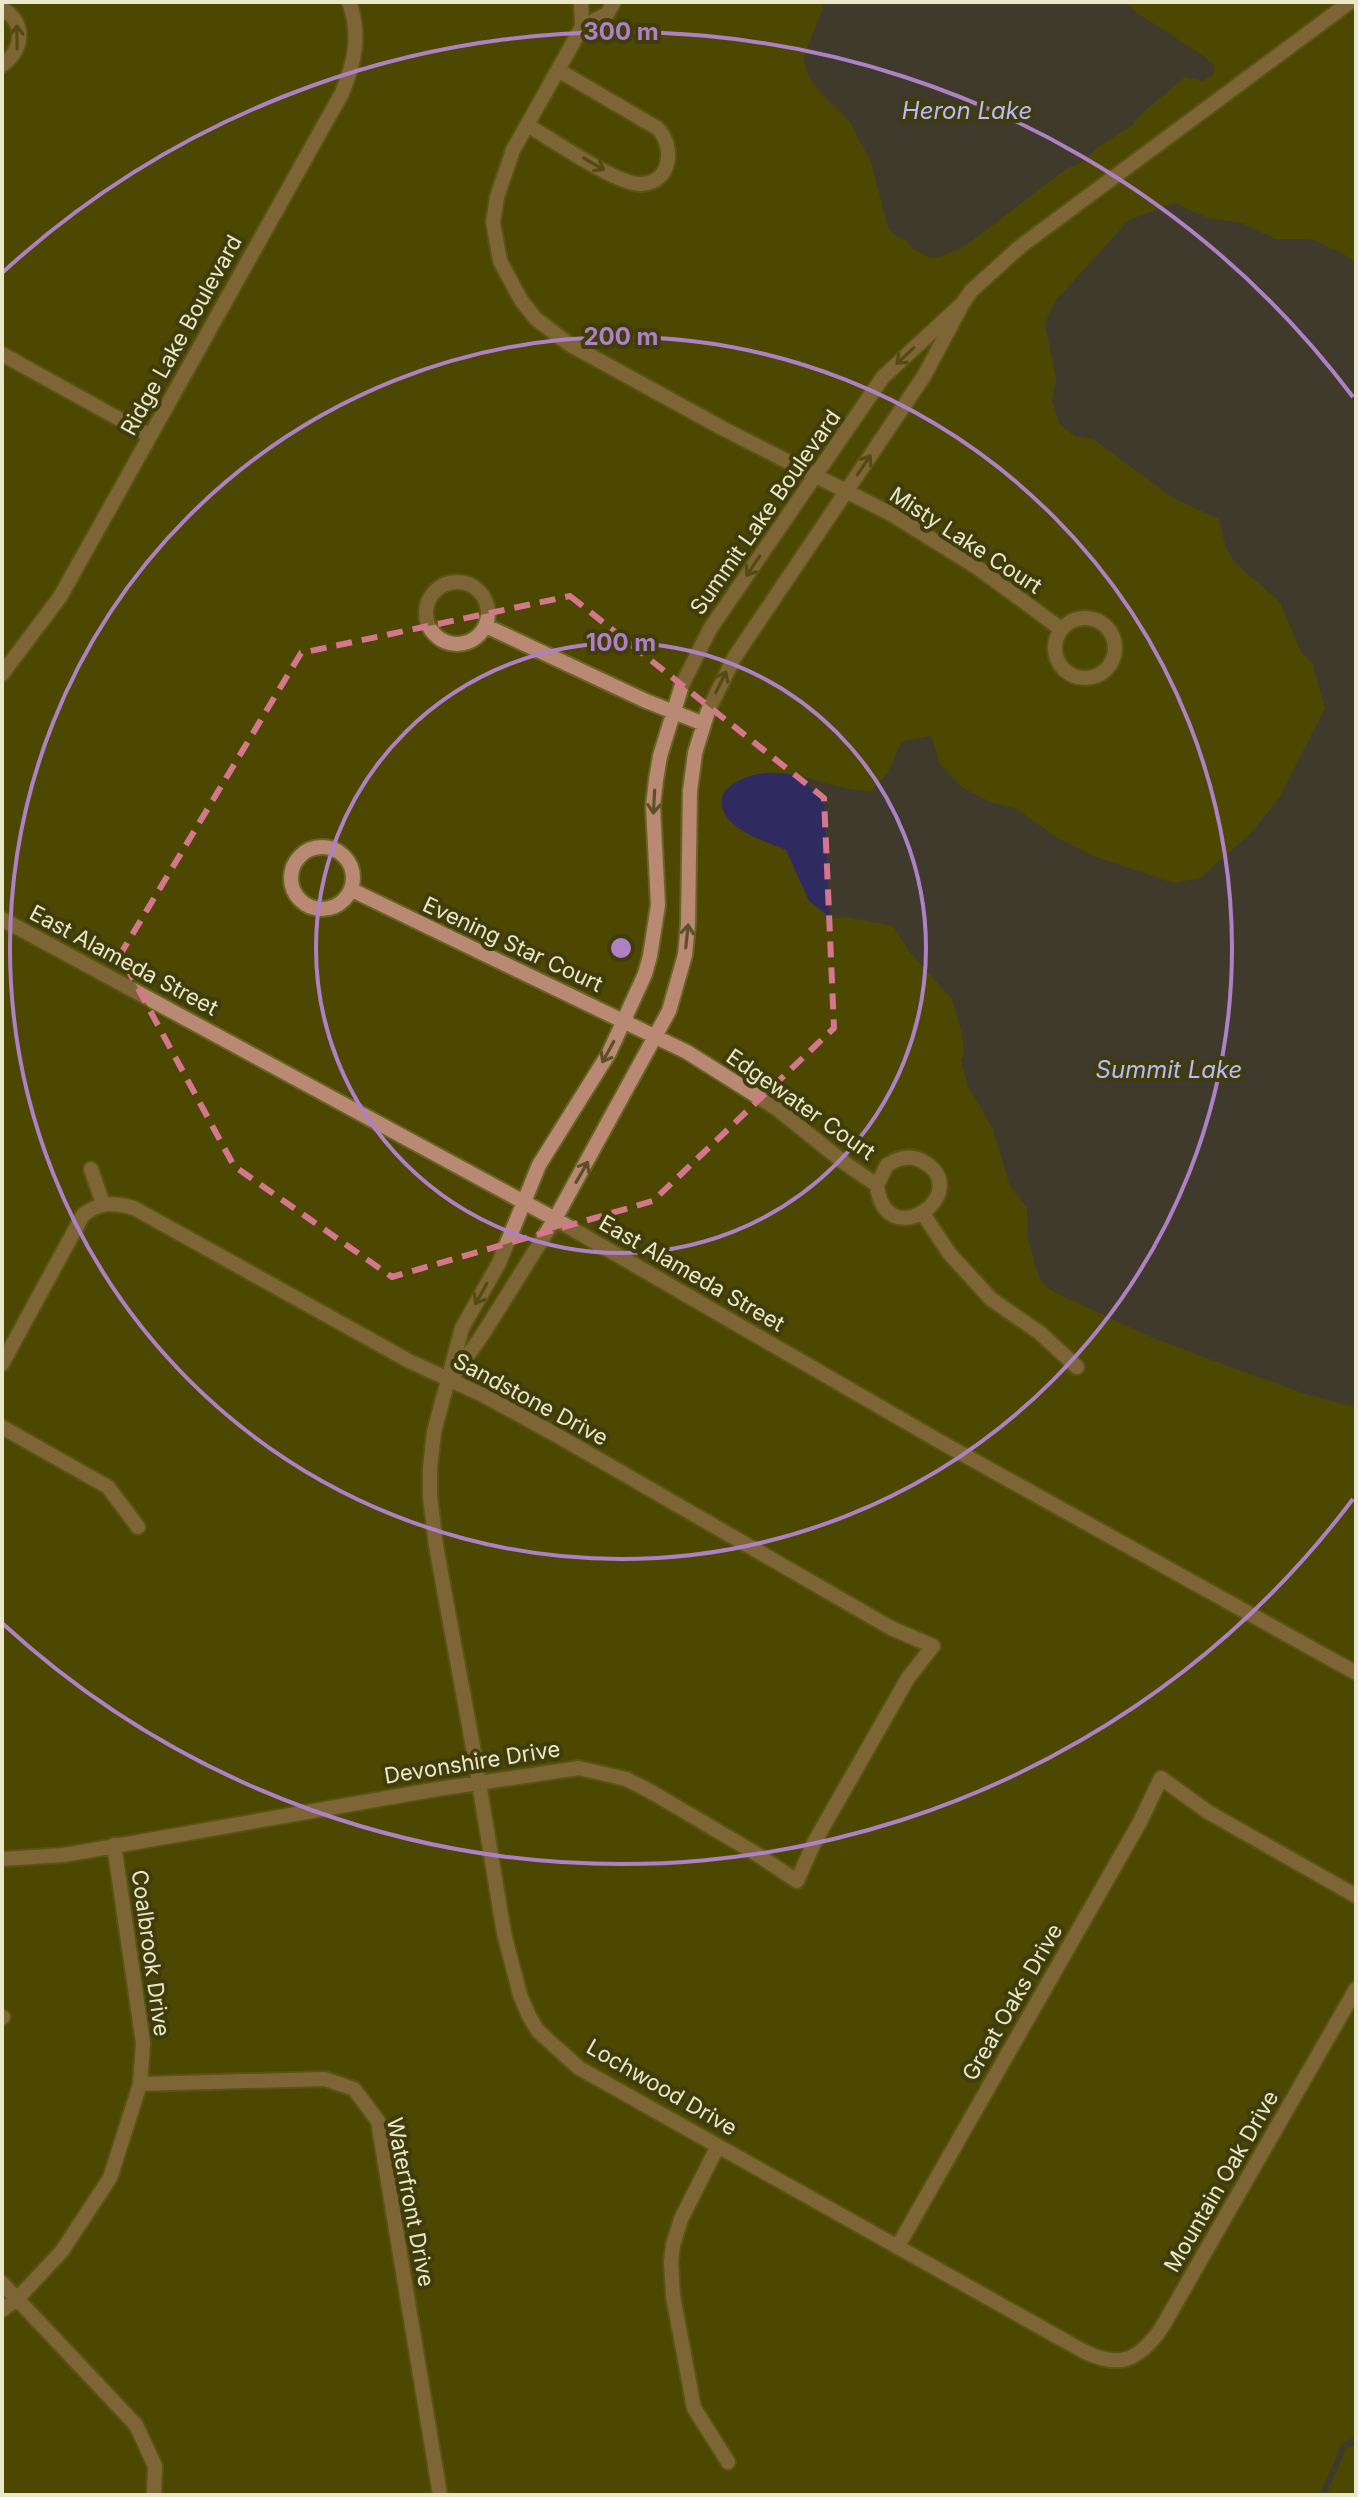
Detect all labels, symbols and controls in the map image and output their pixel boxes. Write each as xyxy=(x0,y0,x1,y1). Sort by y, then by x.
text: 300 m xyxy=(583,17,659,46)
one-way arrow xyxy=(9,25,25,51)
water label: Heron Lake xyxy=(902,96,1032,125)
one-way arrow xyxy=(582,156,605,172)
street label: Ridge Lake Boulevard xyxy=(115,230,247,440)
text: 200 m xyxy=(583,322,659,351)
one-way arrow xyxy=(896,347,916,365)
street label: Summit Lake Boulevard xyxy=(684,405,846,619)
one-way arrow xyxy=(856,454,872,476)
street label: Misty Lake Court xyxy=(885,481,1047,599)
one-way arrow xyxy=(745,555,762,577)
text: 100 m xyxy=(586,628,656,657)
one-way arrow xyxy=(713,670,729,694)
one-way arrow xyxy=(646,788,661,815)
street label: Evening Star Court xyxy=(419,891,607,997)
street label: East Alameda Street xyxy=(25,899,223,1021)
one-way arrow xyxy=(680,924,695,949)
centre of rings xyxy=(607,934,635,962)
one-way arrow xyxy=(600,1040,615,1064)
street label: Edgewater Court xyxy=(722,1043,880,1165)
water label: Summit Lake xyxy=(1096,1055,1242,1084)
one-way arrow xyxy=(574,1161,590,1184)
street label: East Alameda Street xyxy=(595,1209,789,1337)
one-way arrow xyxy=(473,1282,489,1305)
street label: Sandstone Drive xyxy=(449,1347,613,1451)
street label: Devonshire Drive xyxy=(382,1735,562,1789)
street label: Coalbrook Drive xyxy=(126,1868,176,2038)
street label: Great Oaks Drive xyxy=(957,1919,1067,2085)
street label: Lochwood Drive xyxy=(582,2033,742,2141)
street label: Mountain Oak Drive xyxy=(1158,2086,1284,2276)
street label: Waterfront Drive xyxy=(382,2115,440,2289)

